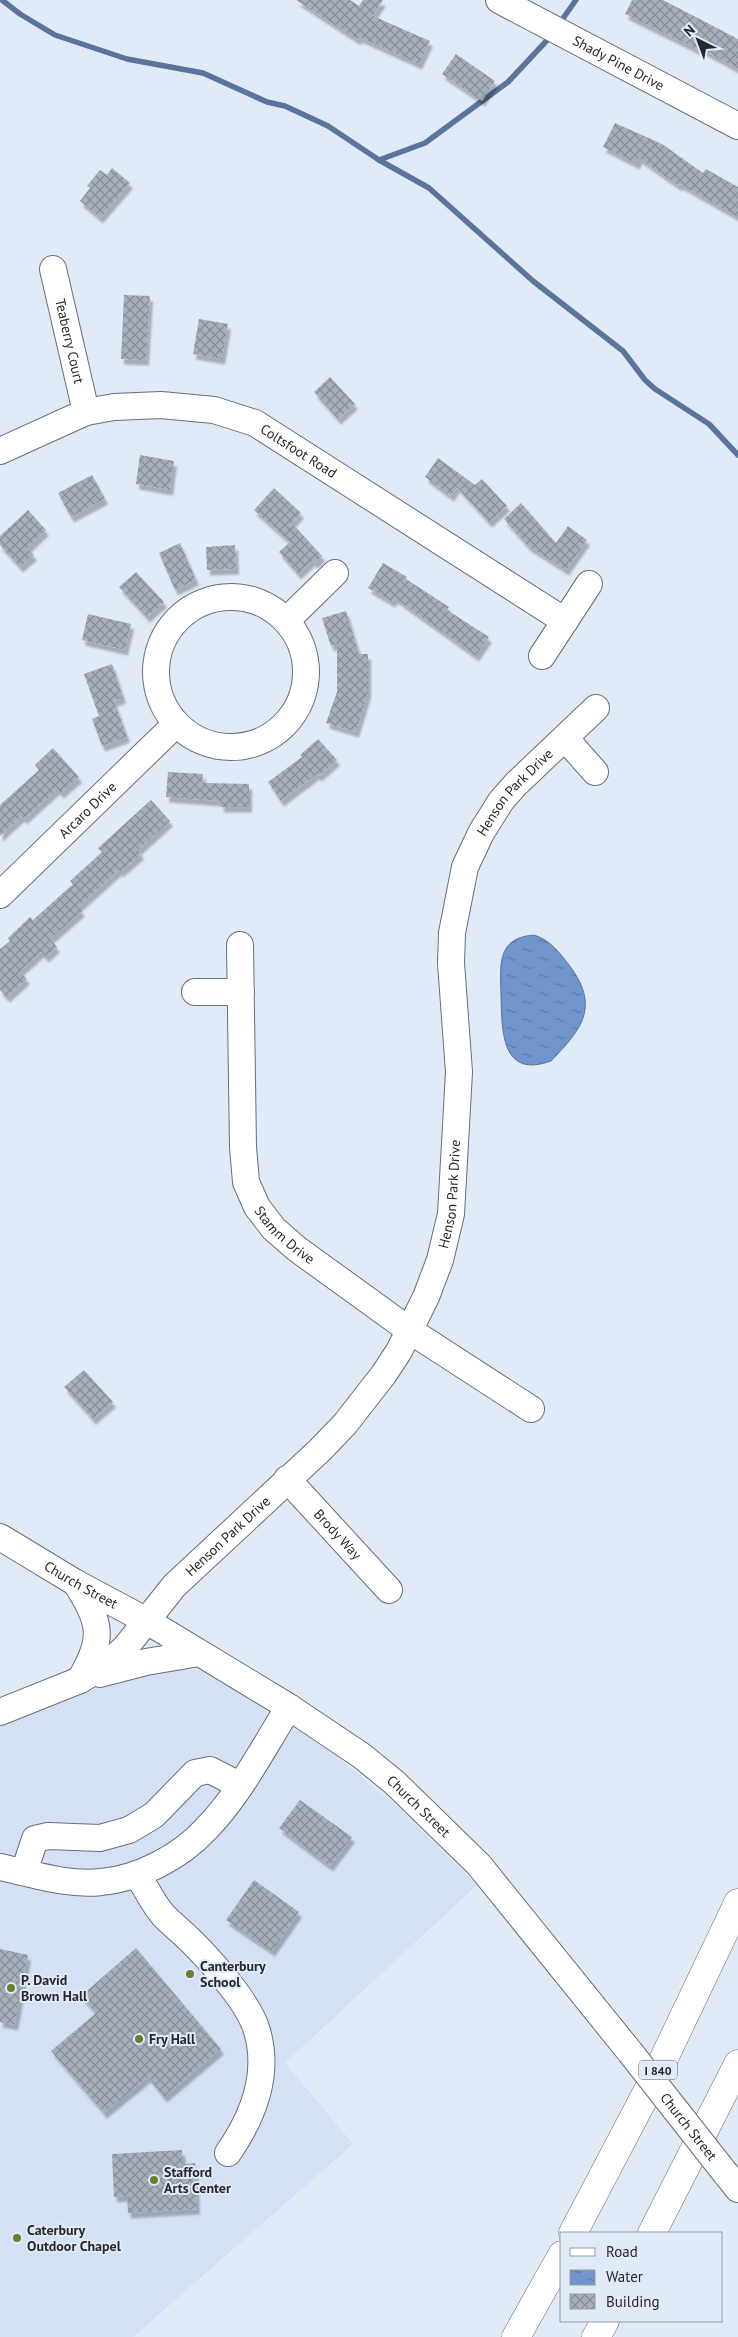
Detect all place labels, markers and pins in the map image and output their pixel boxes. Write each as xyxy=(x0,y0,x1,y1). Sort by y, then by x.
place label: Canterbury School xyxy=(200,1957,266,1991)
marker: Canterbury School xyxy=(184,1968,196,1980)
place label: P. David Brown Hall xyxy=(21,1971,88,2005)
marker: P. David Brown Hall xyxy=(5,1982,17,1994)
place label: Fry Hall xyxy=(149,2030,196,2048)
marker: Fry Hall xyxy=(133,2033,145,2045)
place label: Stafford Arts Center xyxy=(164,2163,231,2197)
marker: Stafford Arts Center xyxy=(148,2174,160,2186)
place label: Caterbury Outdoor Chapel xyxy=(27,2221,122,2255)
marker: Caterbury Outdoor Chapel xyxy=(11,2232,23,2244)

